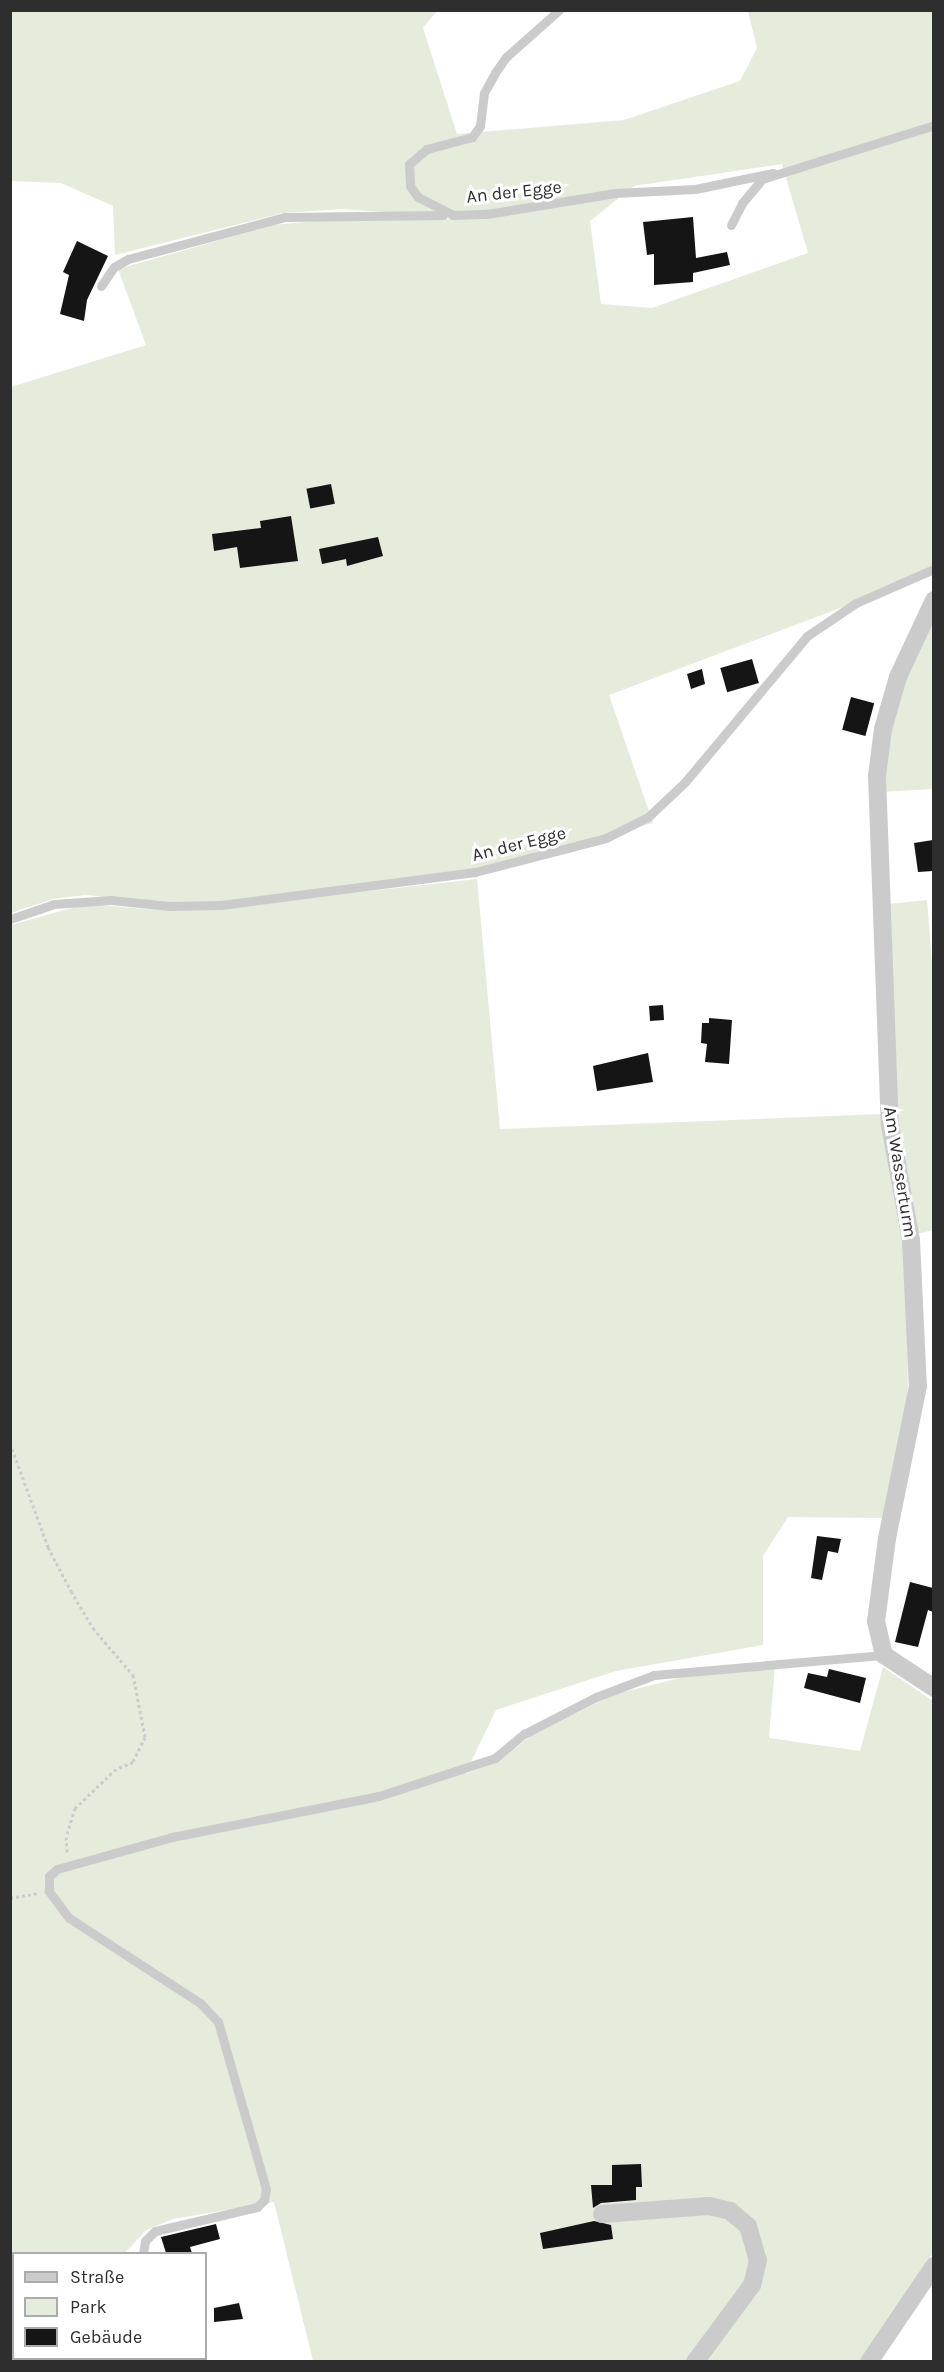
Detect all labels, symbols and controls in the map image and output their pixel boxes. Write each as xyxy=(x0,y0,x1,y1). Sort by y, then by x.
street label: An der Egge xyxy=(465,176,563,208)
street label: An der Egge xyxy=(470,822,568,866)
street label: Am Wasserturm xyxy=(879,1105,921,1239)
legend xyxy=(12,2252,207,2360)
text: Straße xyxy=(70,2266,124,2288)
text: Park xyxy=(70,2296,107,2318)
text: Gebäude xyxy=(70,2326,142,2348)

